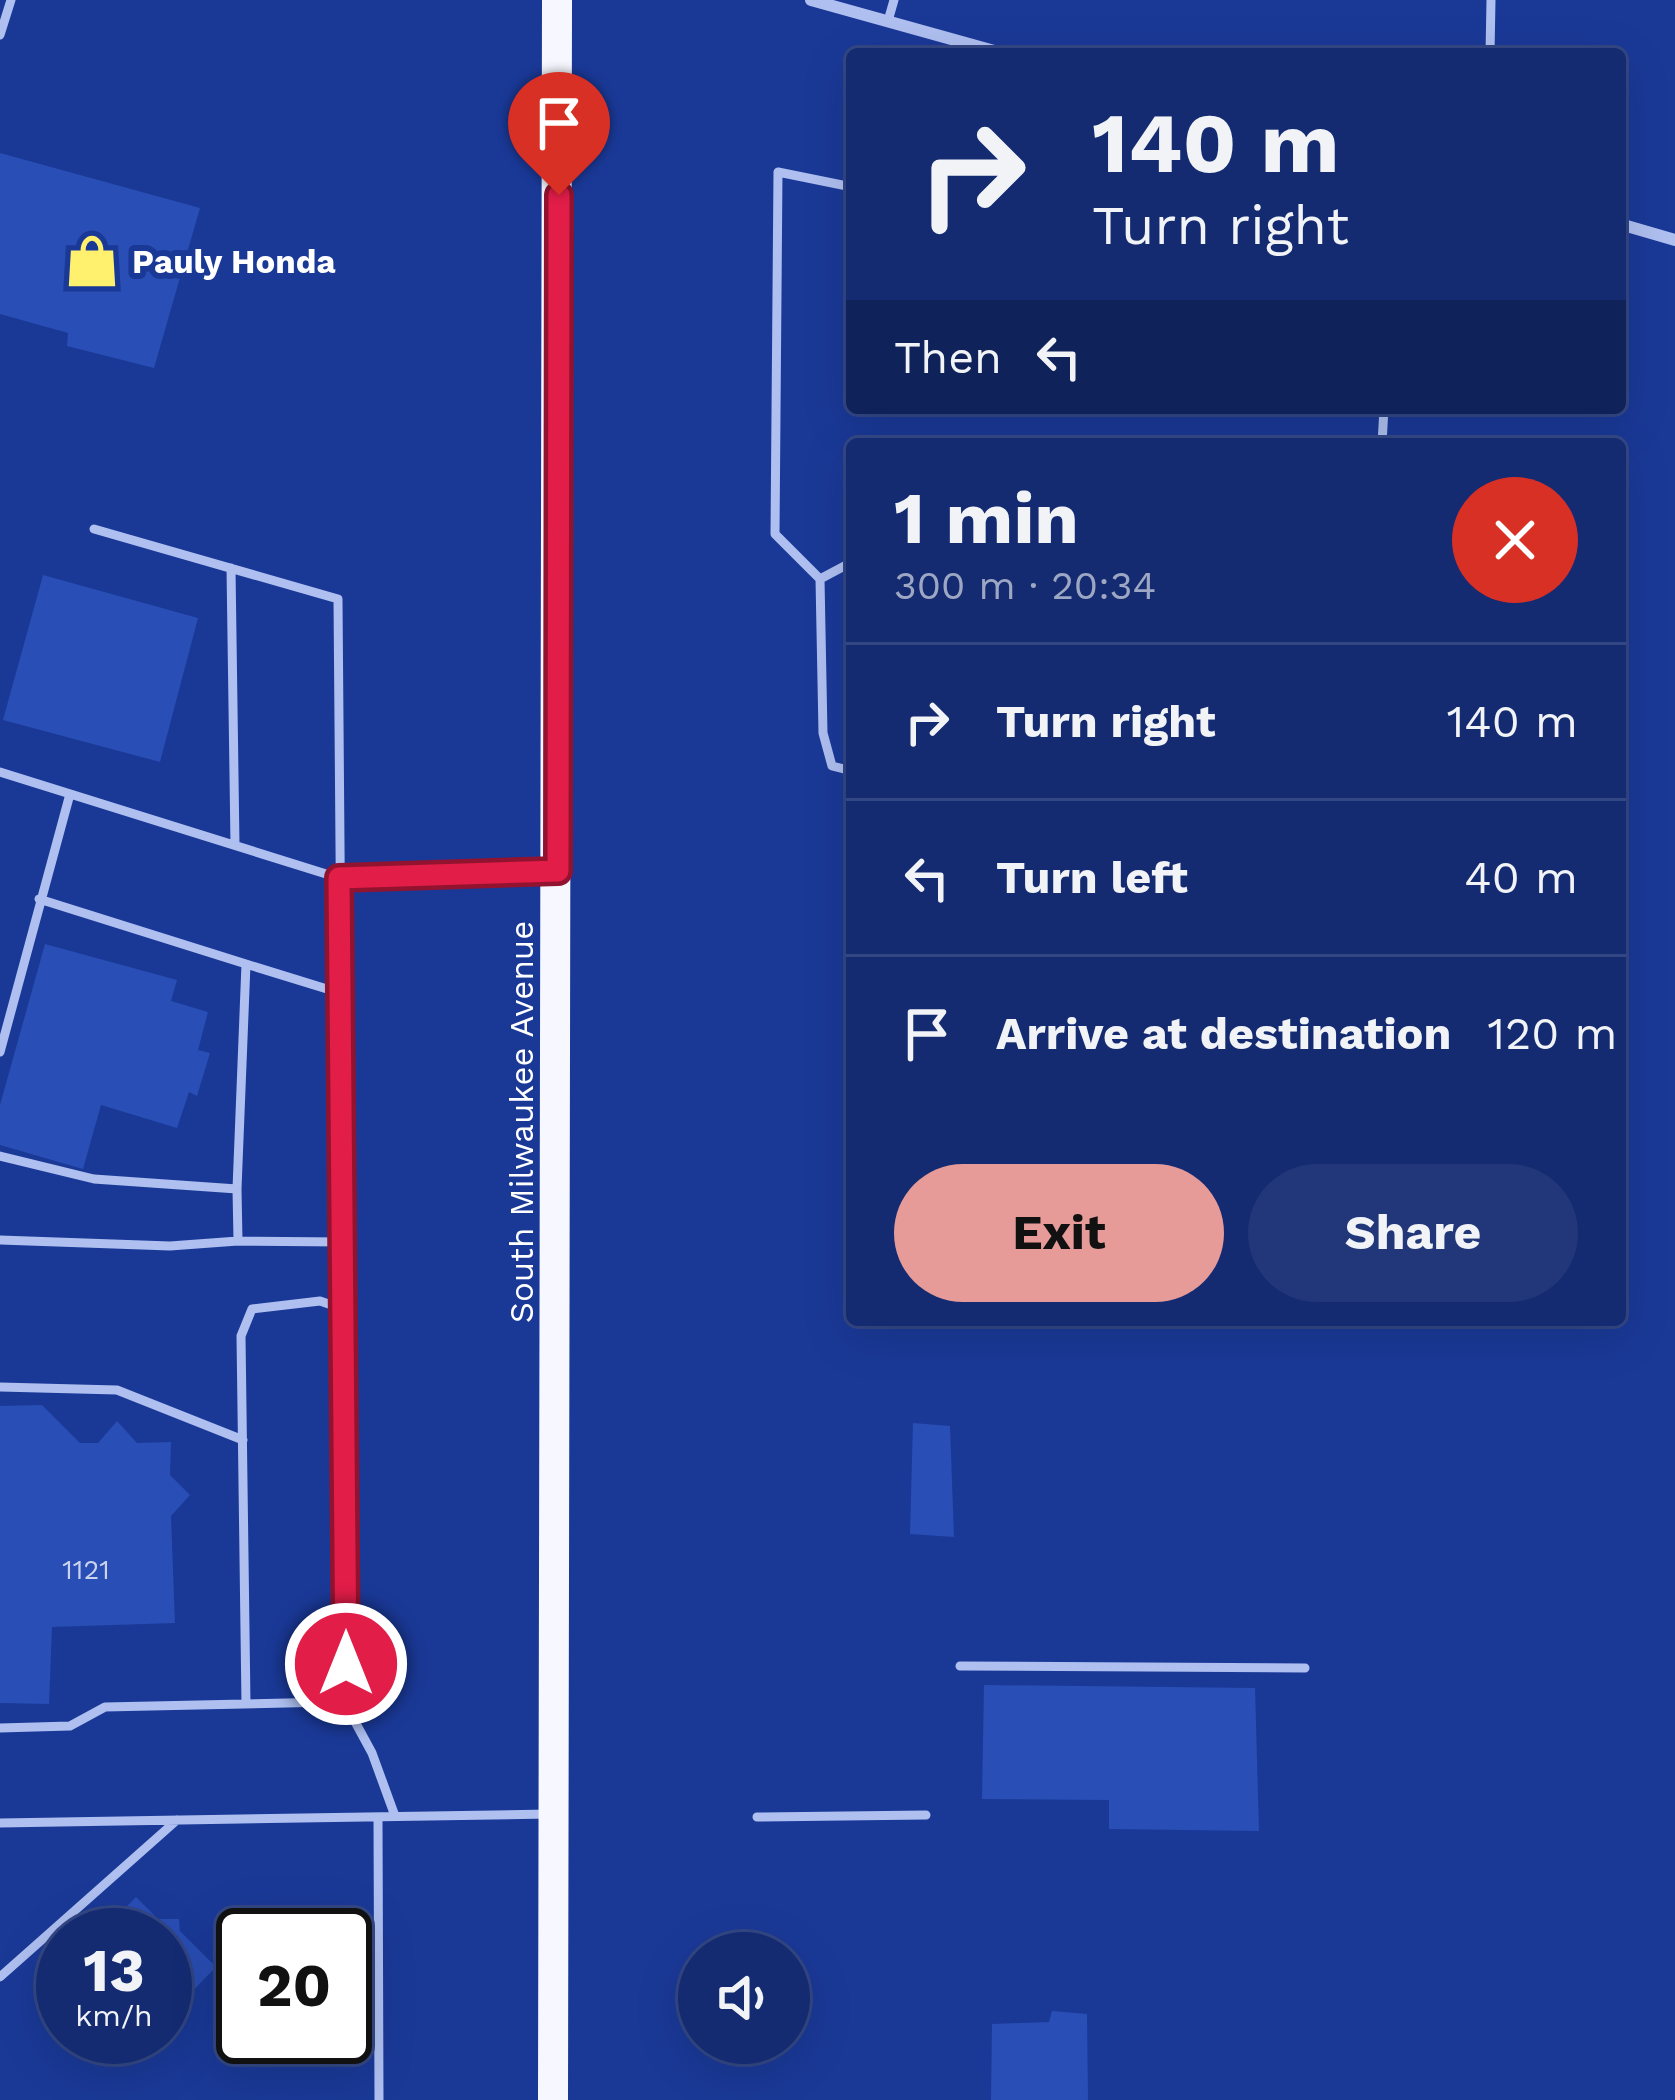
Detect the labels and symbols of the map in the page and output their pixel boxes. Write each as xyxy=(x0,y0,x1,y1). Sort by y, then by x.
pin xyxy=(508,72,610,195)
shop icon: Pauly Honda xyxy=(63,232,121,290)
place label: Pauly Honda xyxy=(132,242,336,281)
street label: South Milwaukee Avenue xyxy=(502,921,541,1323)
house number: 1121 xyxy=(62,1554,110,1586)
position arrow xyxy=(283,1601,409,1727)
speed limit sign: 20 xyxy=(216,1908,372,2064)

